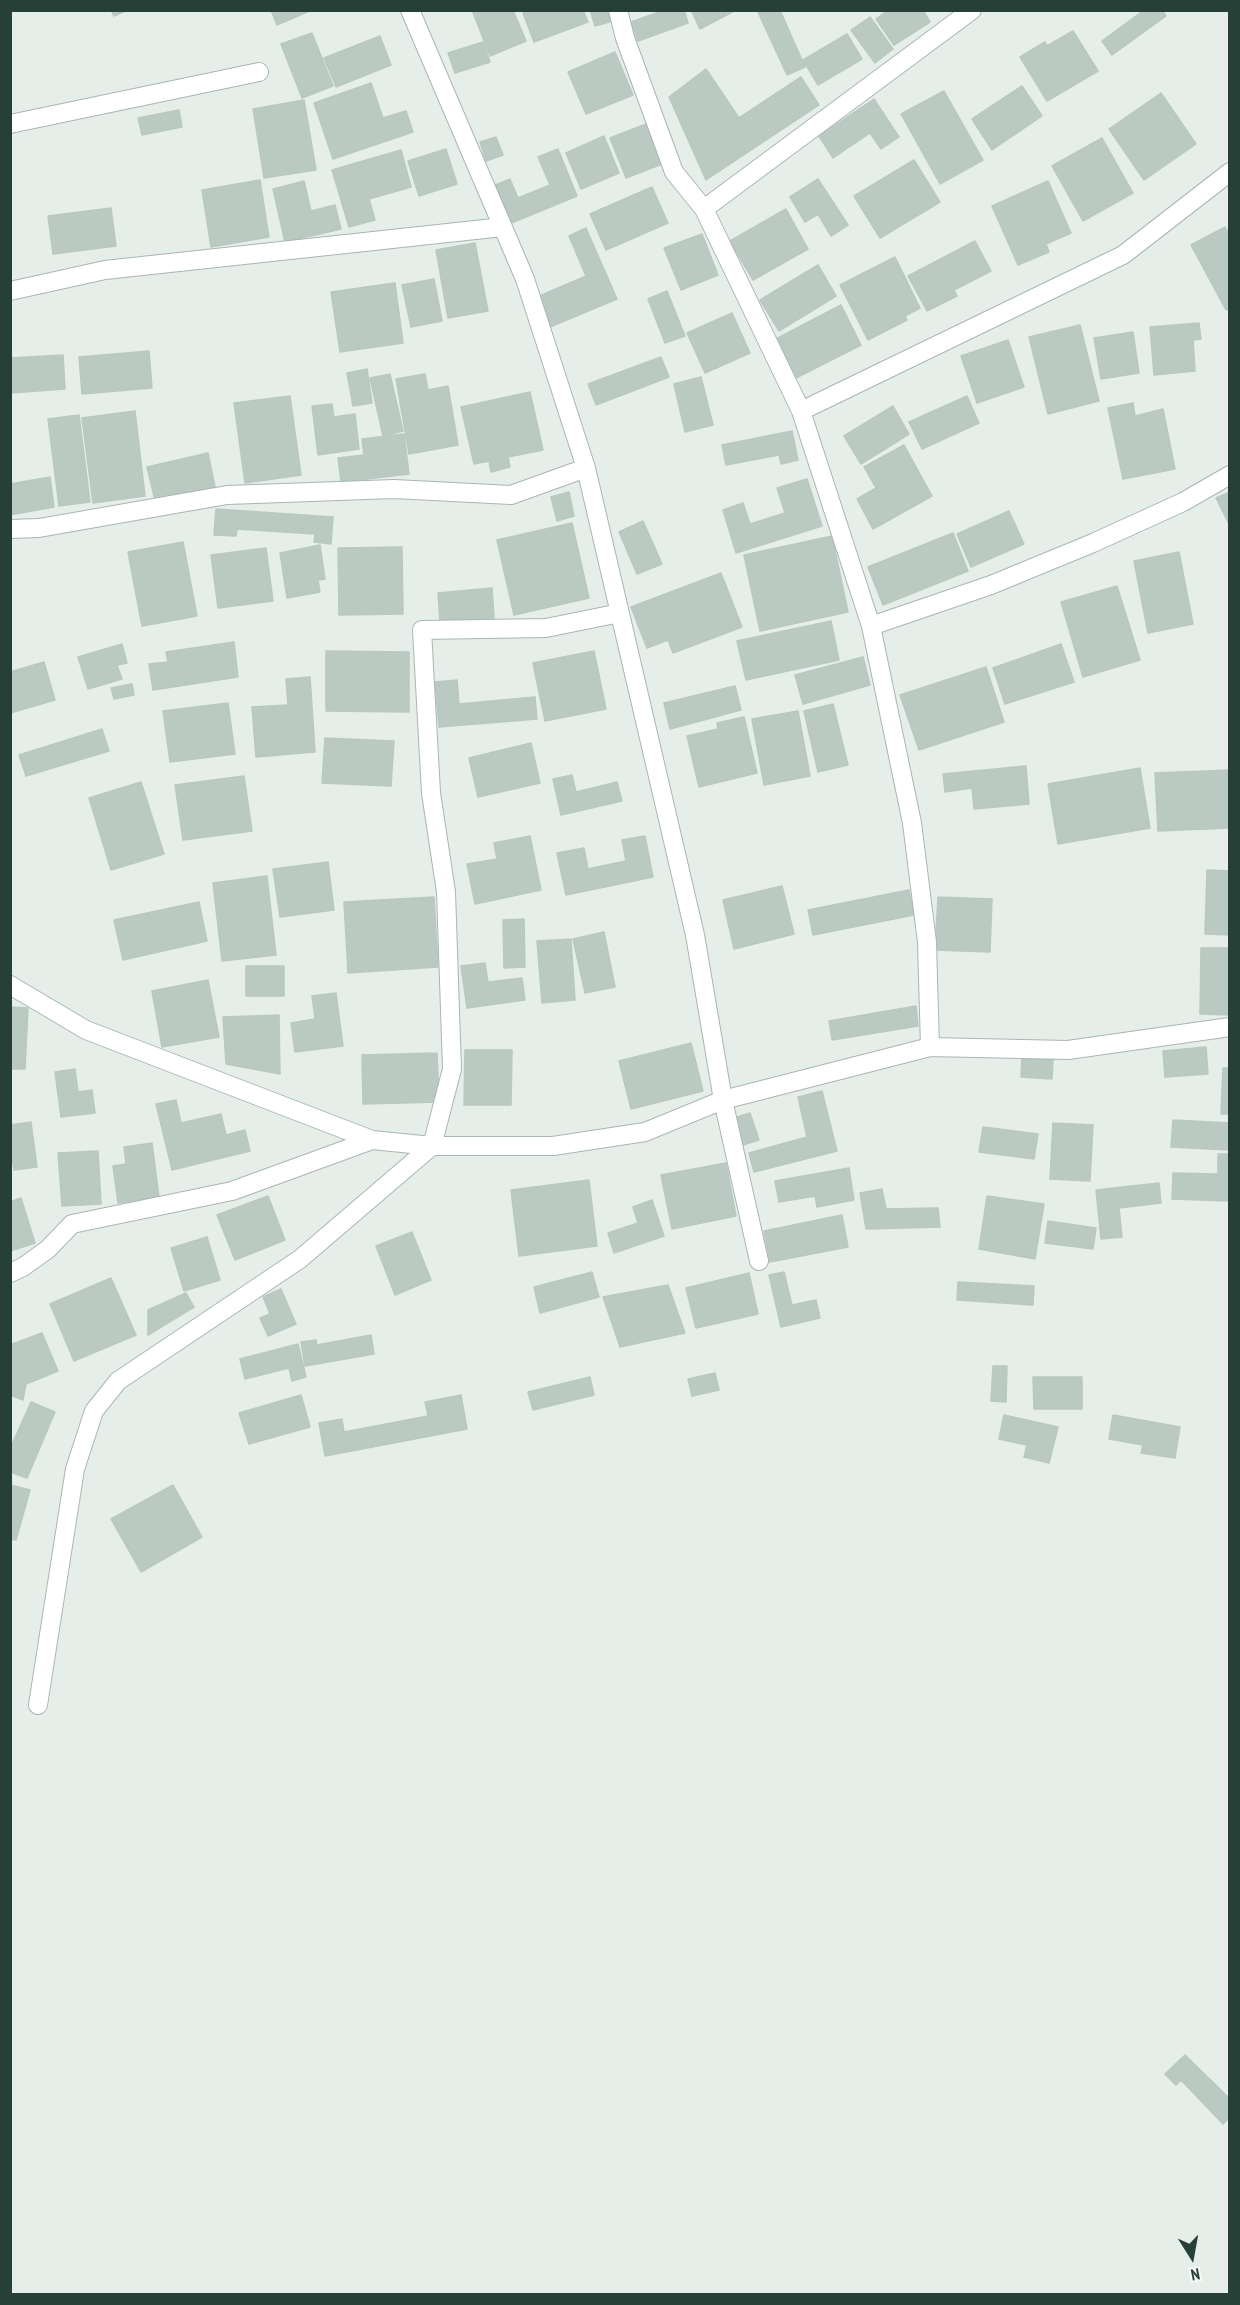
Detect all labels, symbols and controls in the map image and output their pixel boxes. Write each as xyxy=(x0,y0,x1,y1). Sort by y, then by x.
north arrow xyxy=(1162,2227,1222,2287)
text: N xyxy=(1189,2264,1202,2285)

